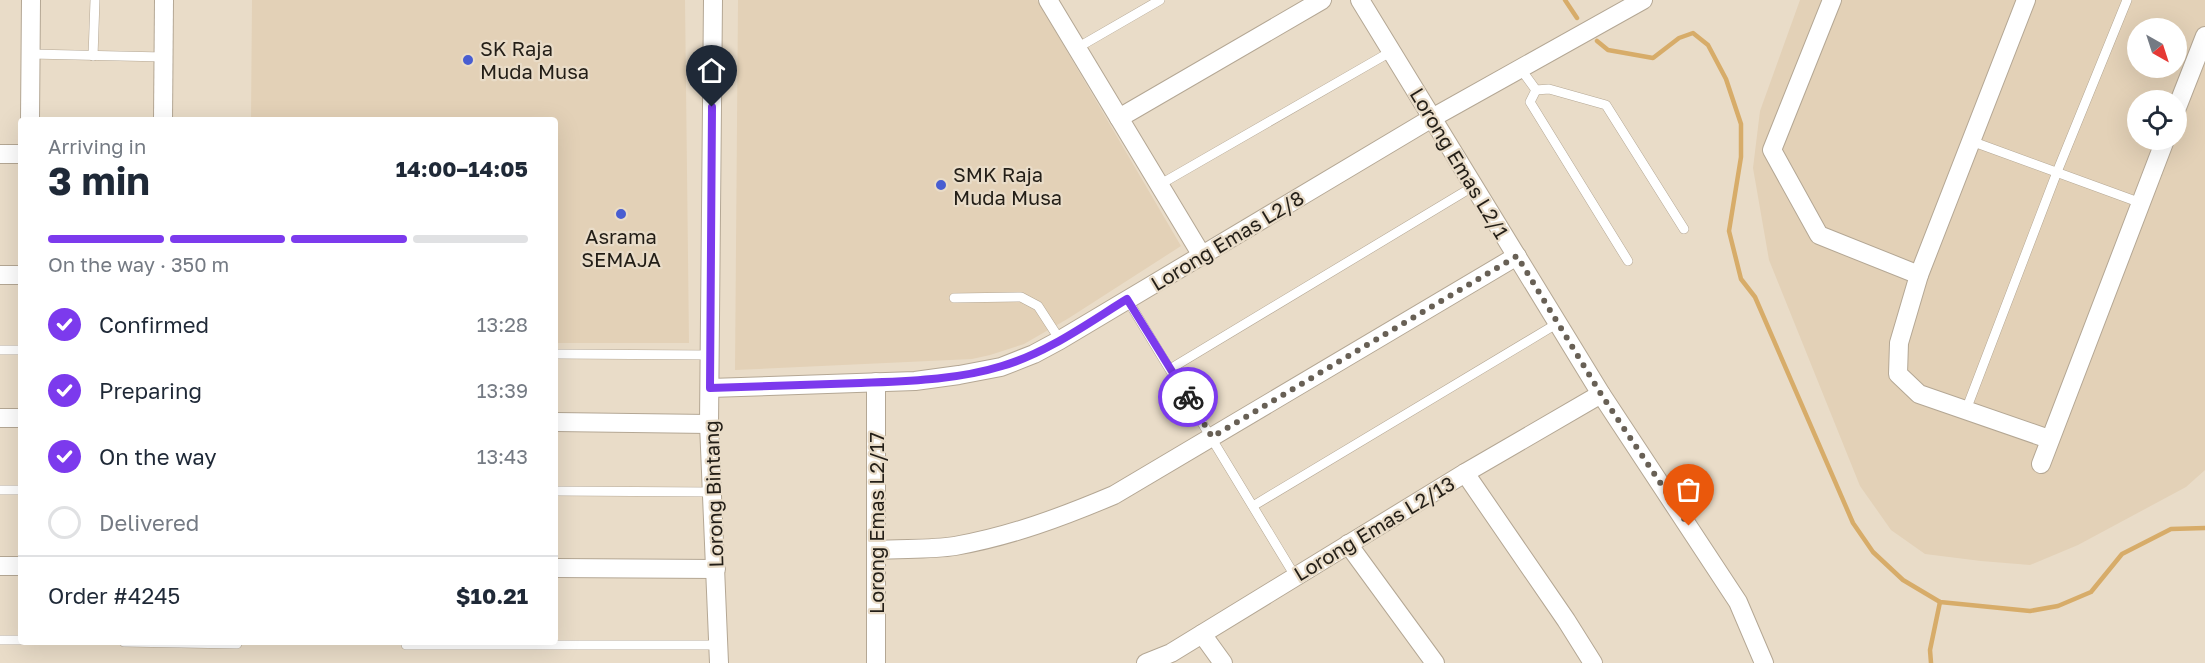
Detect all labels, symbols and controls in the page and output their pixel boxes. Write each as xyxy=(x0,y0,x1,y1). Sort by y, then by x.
north arrow xyxy=(2127,18,2187,78)
map controls xyxy=(2127,18,2187,150)
place label: SK Raja Muda Musa xyxy=(480,36,589,83)
pin xyxy=(686,45,737,107)
marker: SK Raja Muda Musa xyxy=(461,53,475,67)
icon: home xyxy=(695,54,728,87)
street label: Lorong Emas L2/1 xyxy=(1406,83,1515,243)
button: locate xyxy=(2127,90,2187,150)
text: Arriving in xyxy=(48,134,146,158)
text: 14:00–14:05 xyxy=(396,155,528,182)
text: 3 min xyxy=(48,157,150,204)
place label: SMK Raja Muda Musa xyxy=(953,162,1062,209)
marker: SMK Raja Muda Musa xyxy=(934,178,948,192)
street label: Lorong Emas L2/8 xyxy=(1146,185,1308,295)
marker: Asrama SEMAJA xyxy=(614,207,628,221)
place label: Asrama SEMAJA xyxy=(581,224,661,271)
text: On the way · 350 m xyxy=(48,252,229,276)
icon: check xyxy=(48,308,81,341)
text: Confirmed xyxy=(99,311,209,338)
text: 13:28 xyxy=(477,312,528,336)
courier xyxy=(1158,367,1218,427)
icon: check xyxy=(48,374,81,407)
text: Preparing xyxy=(99,377,202,404)
text: 13:39 xyxy=(477,378,528,402)
icon: bike xyxy=(1172,381,1205,414)
street label: Lorong Bintang xyxy=(698,420,728,568)
street label: Lorong Emas L2/17 xyxy=(864,432,888,614)
icon: check xyxy=(48,440,81,473)
text: On the way xyxy=(99,443,217,470)
text: 13:43 xyxy=(477,444,528,468)
pin xyxy=(1663,464,1714,526)
street label: Lorong Emas L2/13 xyxy=(1289,471,1459,585)
icon: bag xyxy=(1672,473,1705,506)
text: Delivered xyxy=(99,509,199,536)
text: Order #4245 xyxy=(48,582,180,609)
text: $10.21 xyxy=(456,582,528,609)

